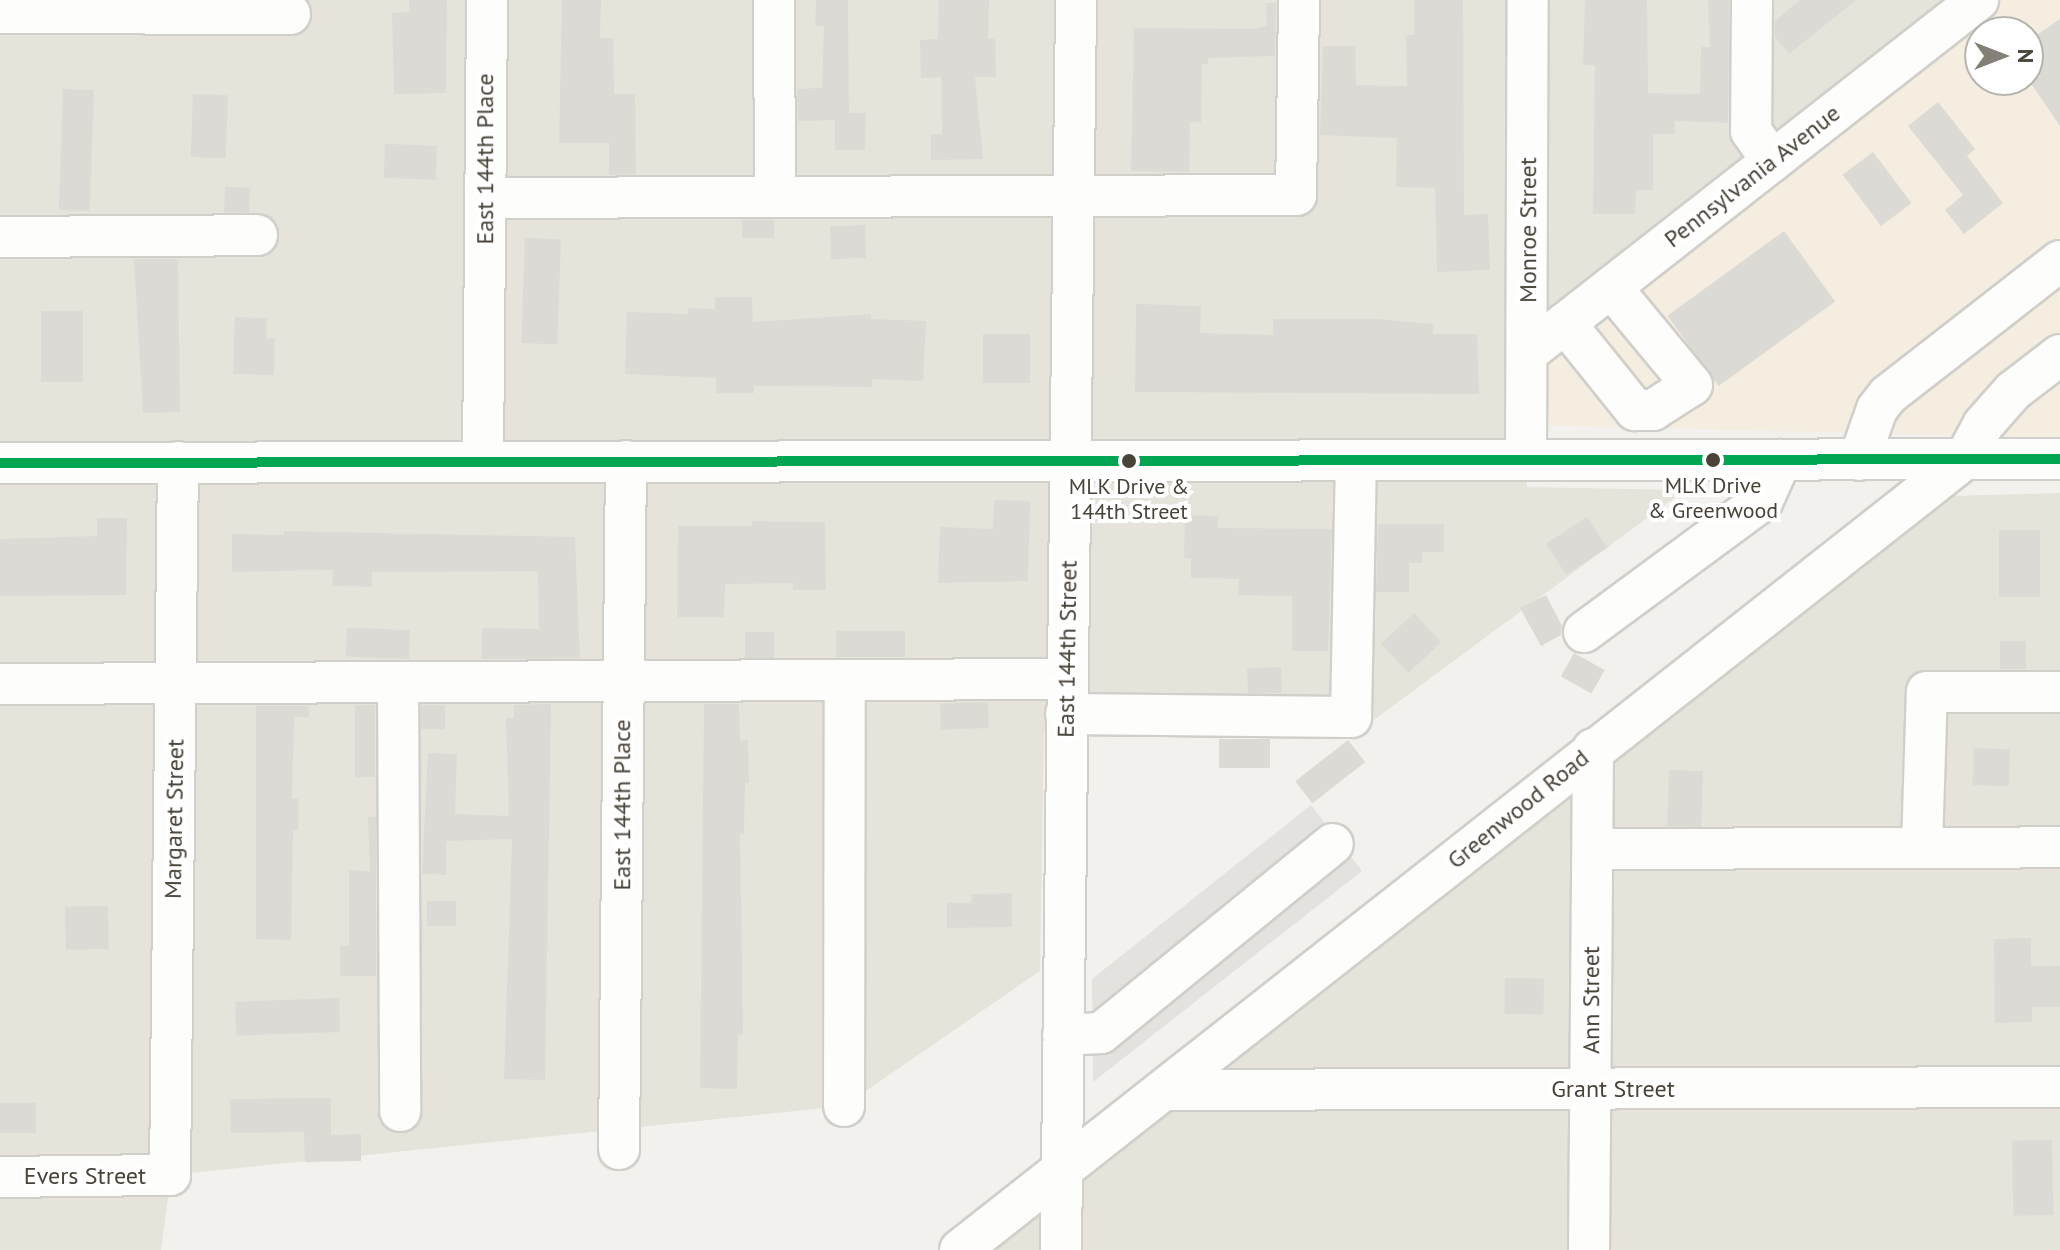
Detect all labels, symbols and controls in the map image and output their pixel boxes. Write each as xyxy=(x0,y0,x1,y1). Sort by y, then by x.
north arrow xyxy=(1964,16,2044,96)
text: N xyxy=(2012,49,2040,63)
street label: East 144th Place xyxy=(471,73,499,245)
street label: Pennsylvania Avenue xyxy=(1658,98,1846,254)
street label: Monroe Street xyxy=(1514,157,1542,303)
marker: MLK Drive & Greenwood xyxy=(1705,452,1721,468)
marker: MLK Drive & 144th Street xyxy=(1121,453,1137,469)
place label: MLK Drive & Greenwood xyxy=(1648,472,1778,524)
place label: MLK Drive & 144th Street xyxy=(1068,473,1190,524)
street label: East 144th Street xyxy=(1051,560,1083,738)
street label: East 144th Place xyxy=(608,719,636,891)
street label: Margaret Street xyxy=(158,739,190,899)
street label: Greenwood Road xyxy=(1442,743,1594,875)
street label: Ann Street xyxy=(1577,946,1605,1054)
street label: Grant Street xyxy=(1551,1075,1675,1103)
street label: Evers Street xyxy=(24,1162,146,1190)

